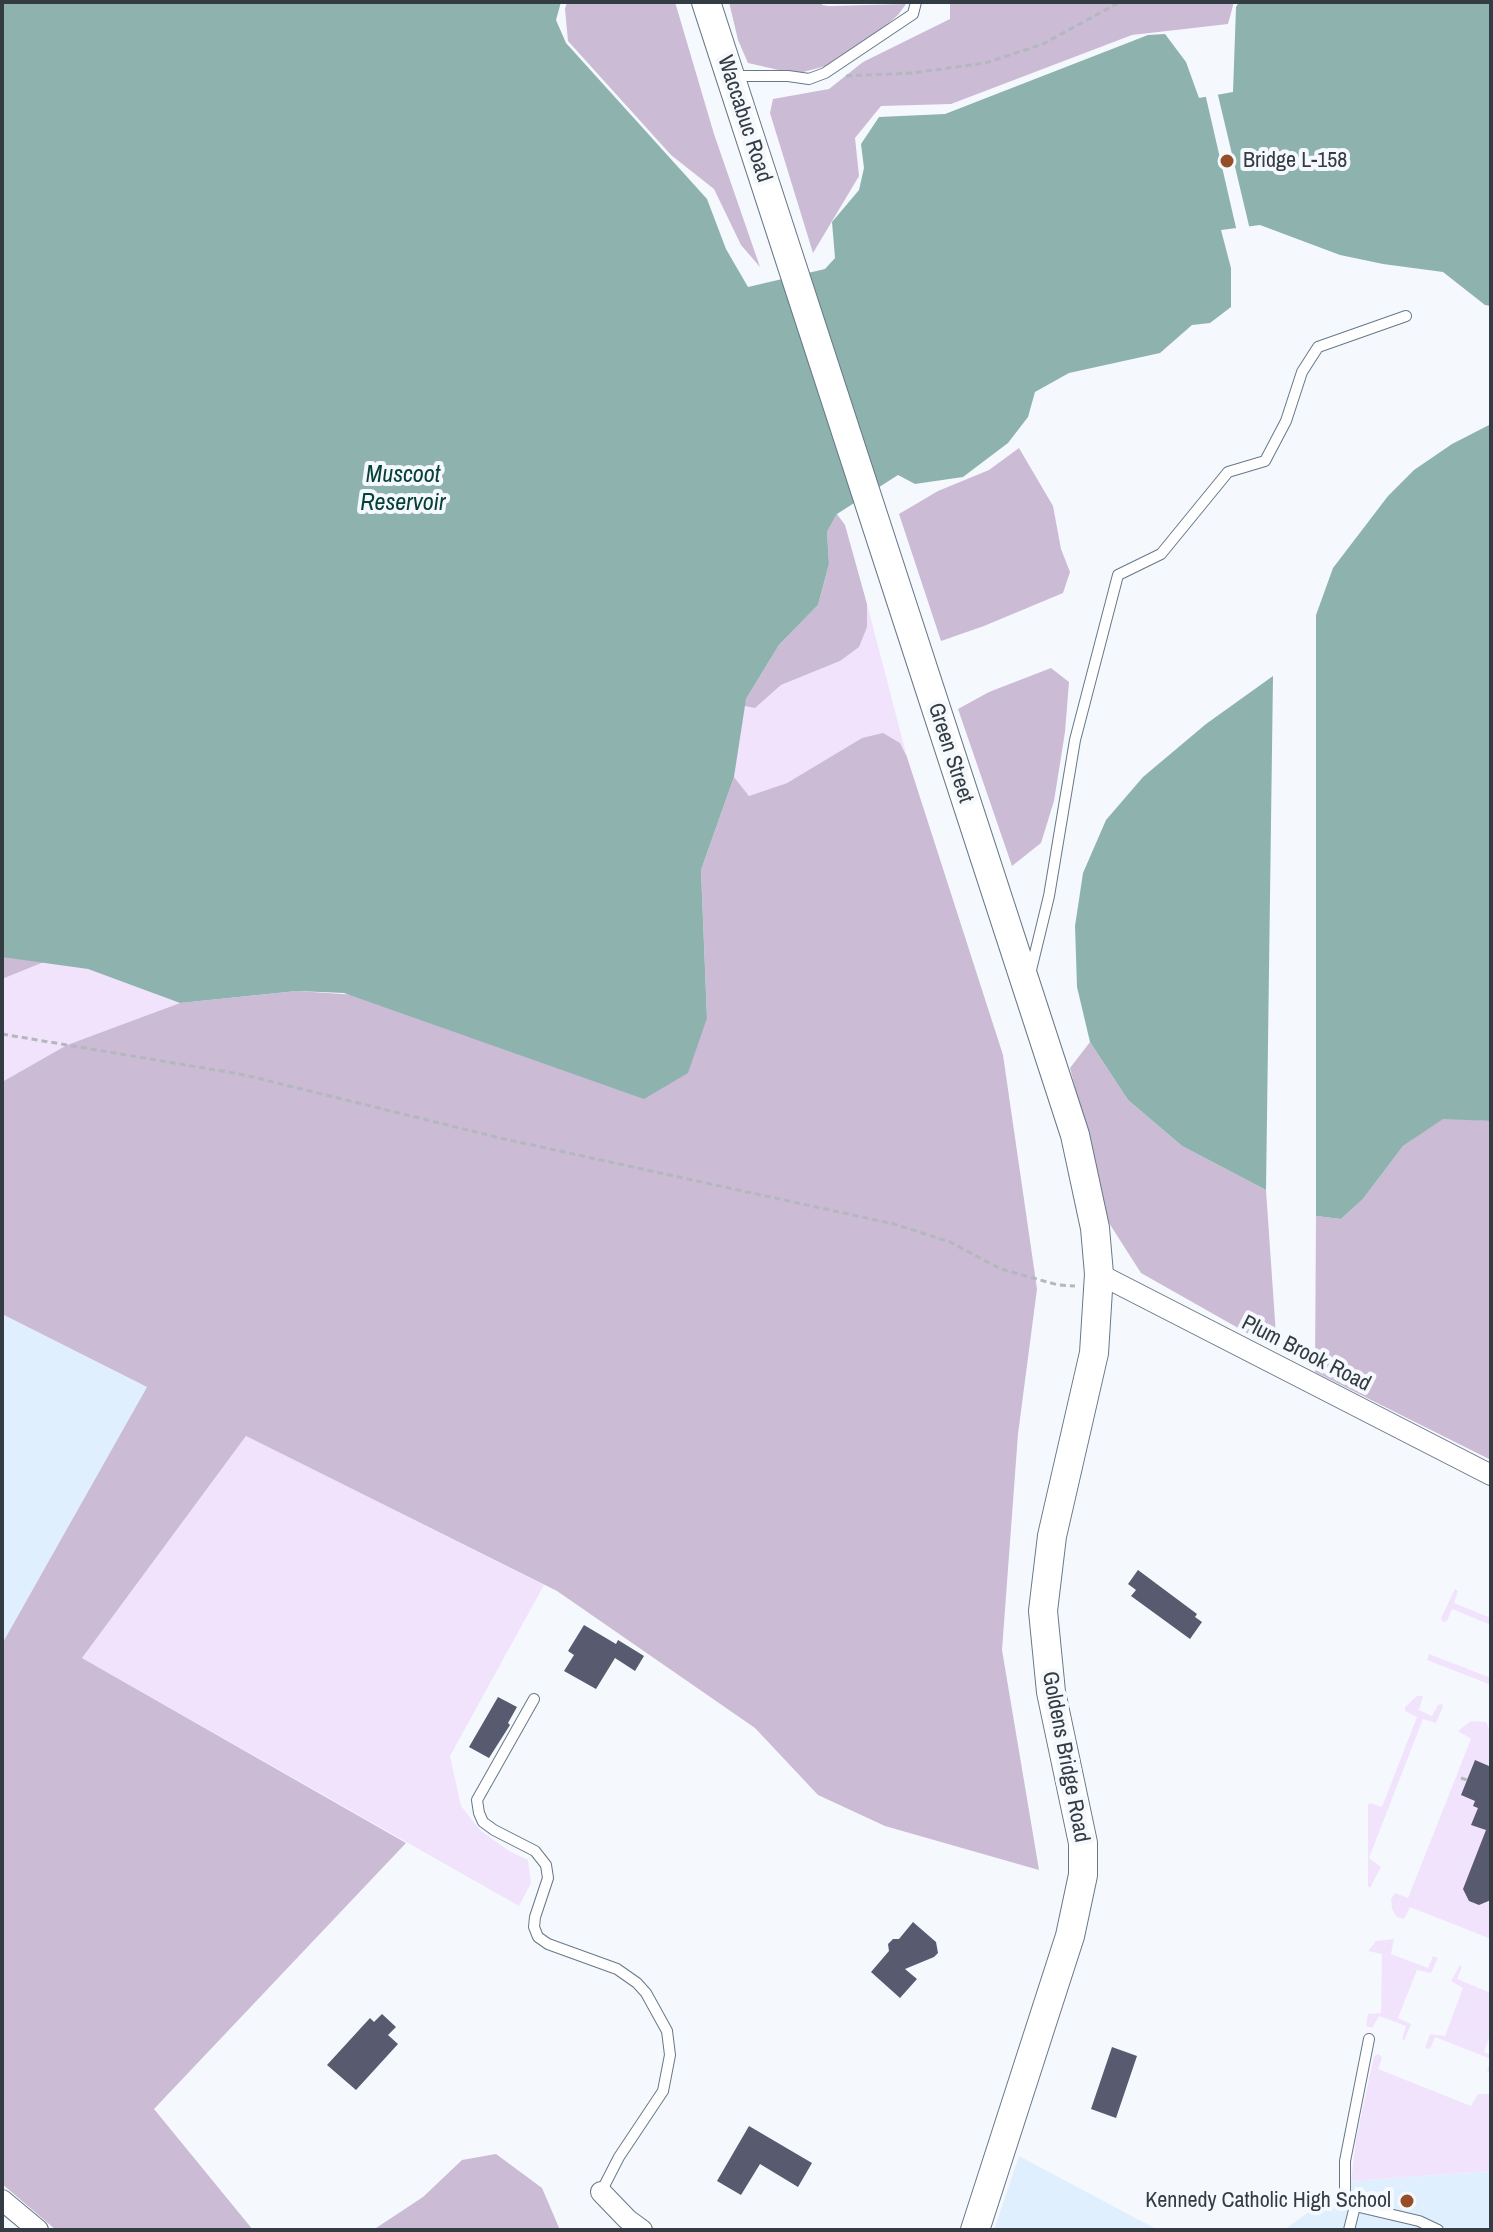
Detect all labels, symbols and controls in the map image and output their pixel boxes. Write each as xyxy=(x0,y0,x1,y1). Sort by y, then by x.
street label: Waccabuc Road xyxy=(711,52,777,186)
place label: Bridge L-158 xyxy=(1243,148,1347,174)
marker: Bridge L-158 xyxy=(1218,152,1236,170)
water label: Muscoot Reservoir xyxy=(360,462,446,518)
street label: Green Street xyxy=(921,700,979,806)
street label: Plum Brook Road xyxy=(1237,1310,1375,1398)
street label: Goldens Bridge Road xyxy=(1035,1669,1095,1845)
place label: Kennedy Catholic High School xyxy=(1145,2188,1391,2214)
marker: Kennedy Catholic High School xyxy=(1398,2192,1416,2210)

